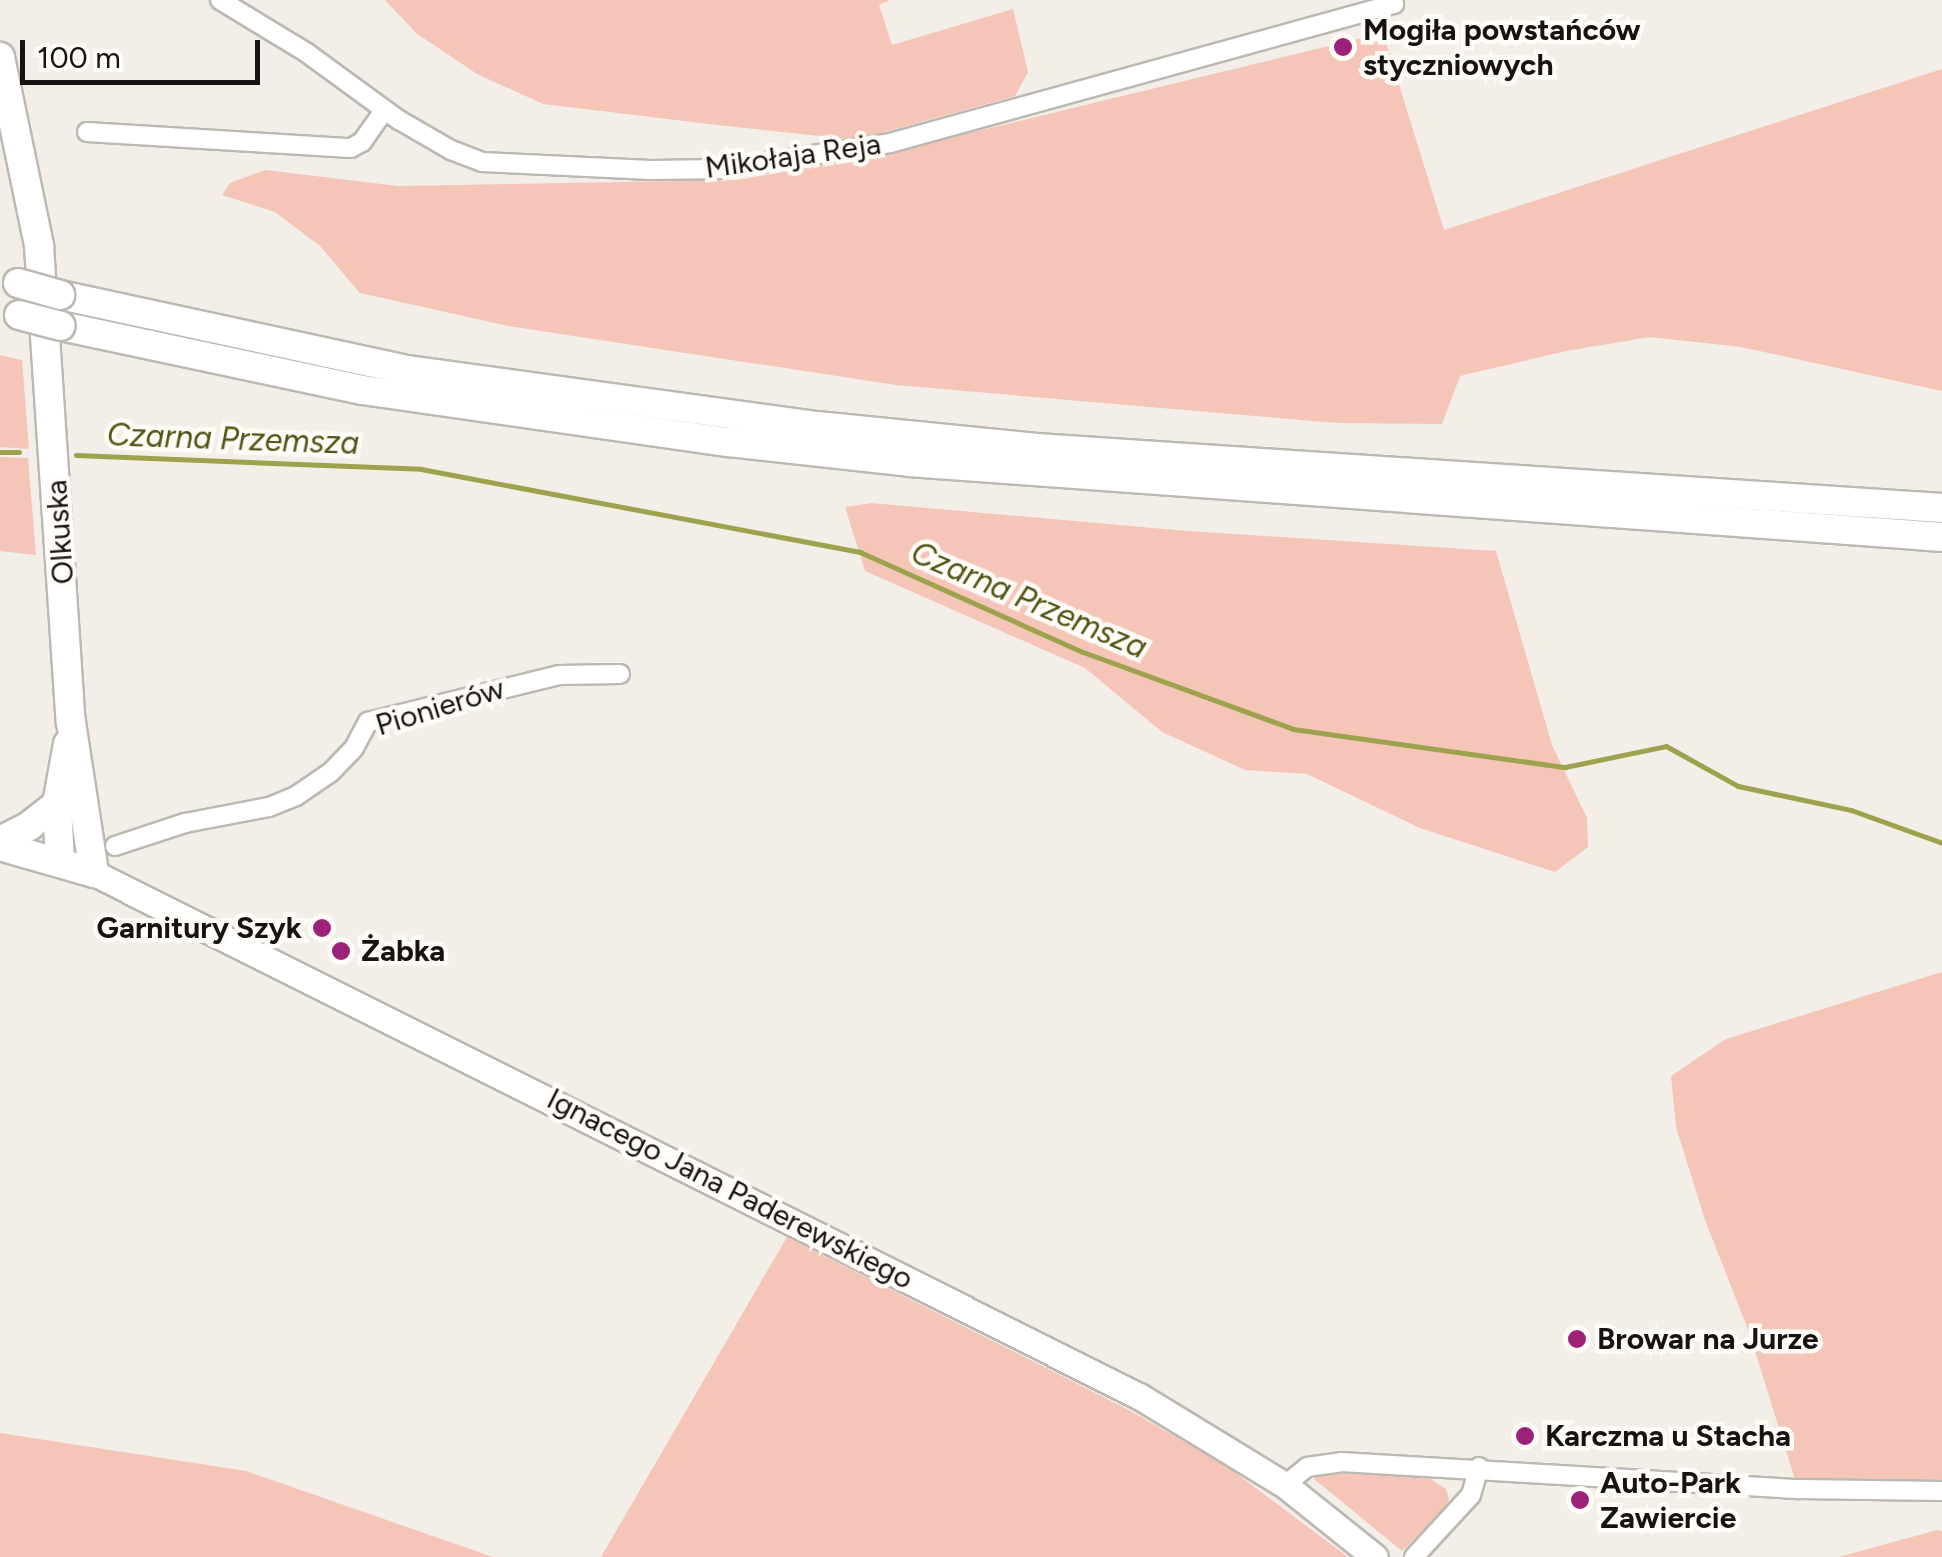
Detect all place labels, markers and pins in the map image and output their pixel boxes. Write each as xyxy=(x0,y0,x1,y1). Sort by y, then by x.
place label: Mogiła powstańców styczniowych xyxy=(1363,12,1641,82)
marker: Mogiła powstańców styczniowych xyxy=(1332,36,1354,58)
place label: Garnitury Szyk xyxy=(97,910,302,946)
marker: Garnitury Szyk xyxy=(311,917,333,939)
place label: Żabka xyxy=(361,933,445,969)
marker: Żabka xyxy=(330,940,352,962)
place label: Browar na Jurze xyxy=(1597,1321,1819,1357)
marker: Browar na Jurze xyxy=(1566,1328,1588,1350)
place label: Karczma u Stacha xyxy=(1545,1418,1791,1454)
marker: Karczma u Stacha xyxy=(1514,1425,1536,1447)
place label: Auto-Park Zawiercie xyxy=(1600,1465,1741,1536)
marker: Auto-Park Zawiercie xyxy=(1569,1489,1591,1511)

